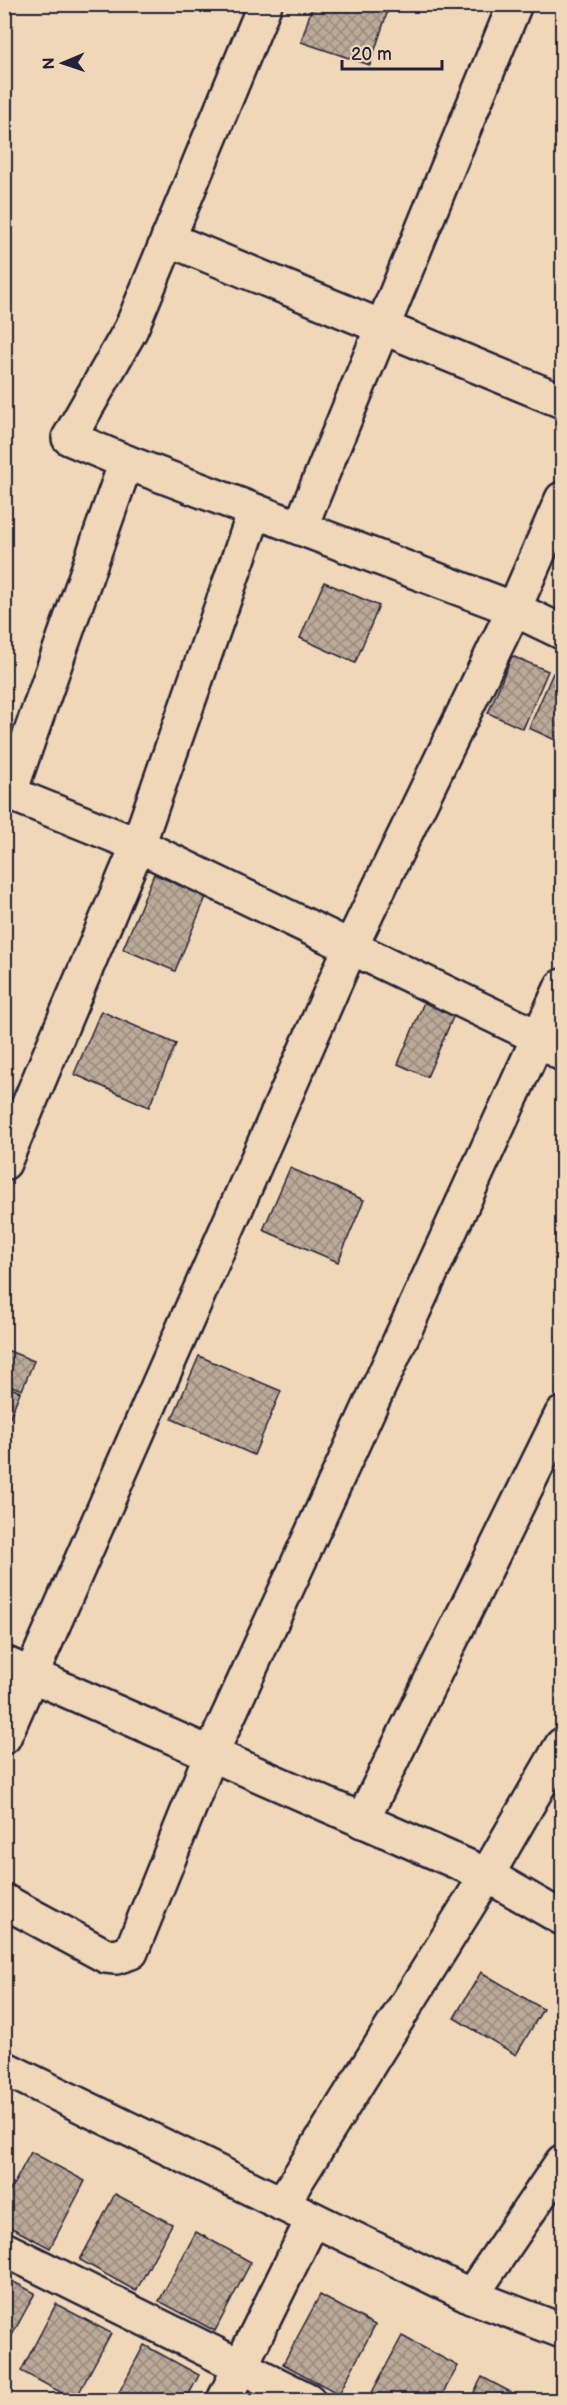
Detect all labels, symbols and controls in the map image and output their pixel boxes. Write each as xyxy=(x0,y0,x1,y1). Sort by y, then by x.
north arrow xyxy=(33,33,93,93)
scale bar xyxy=(342,33,442,71)
text: 20 m xyxy=(351,44,392,65)
text: N xyxy=(40,57,59,70)

